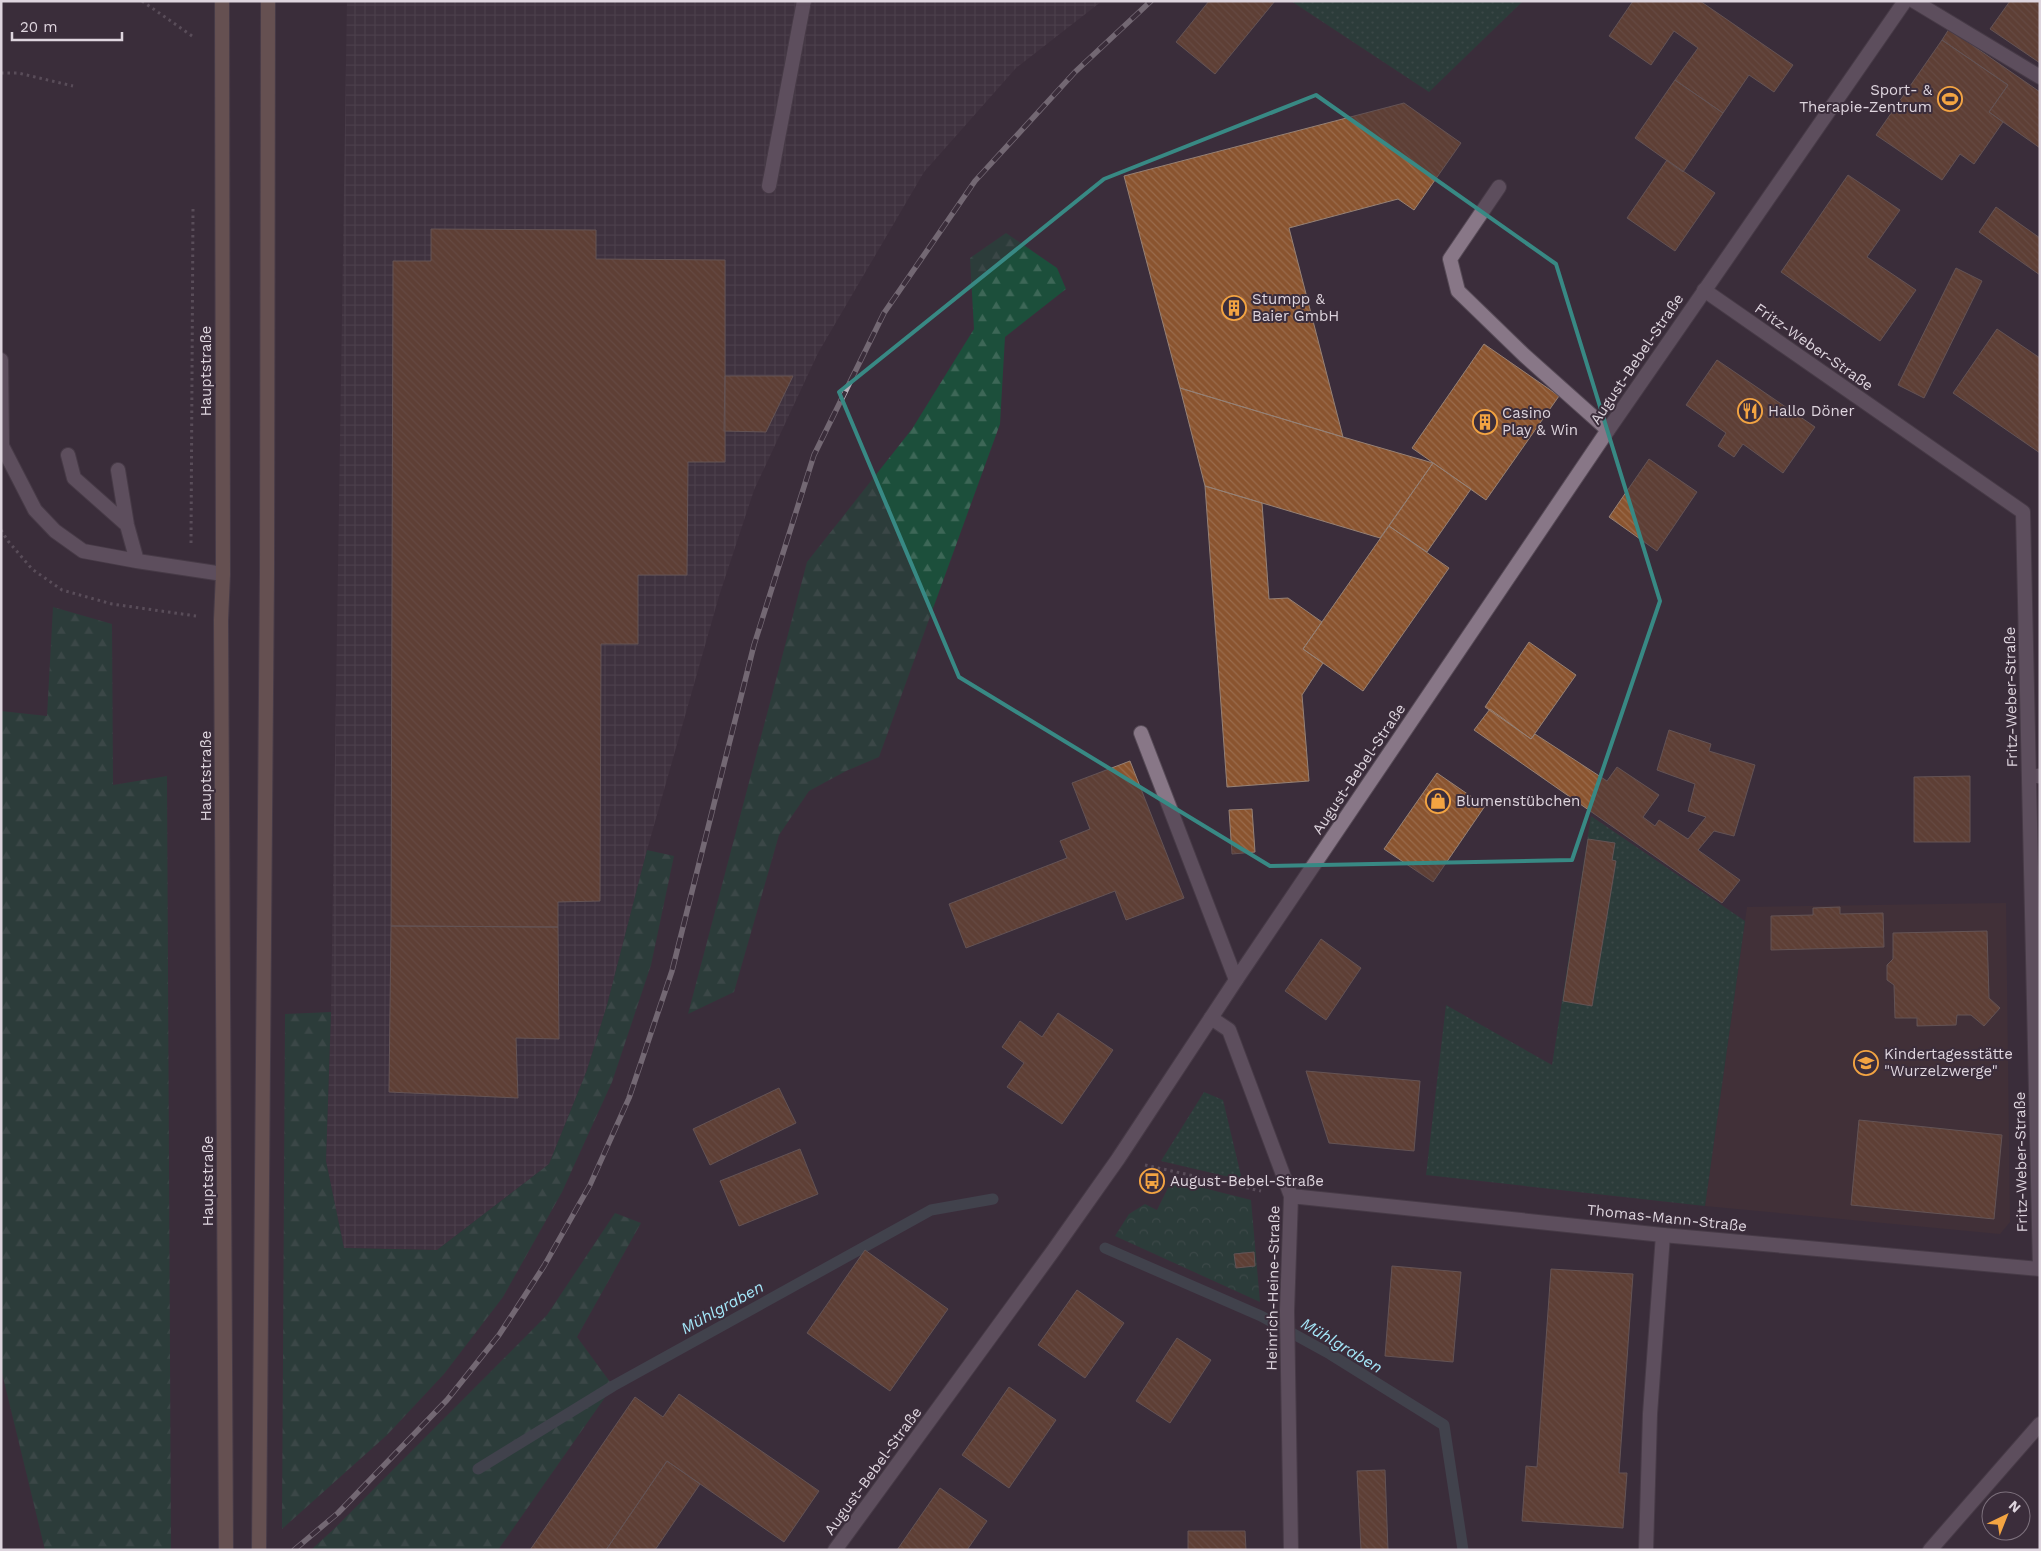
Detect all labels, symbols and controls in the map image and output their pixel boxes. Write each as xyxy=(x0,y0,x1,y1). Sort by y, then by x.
scale bar xyxy=(12,10,122,42)
text: 20 m xyxy=(20,18,58,36)
place label: Sport- & Therapie-Zentrum xyxy=(1799,81,1933,116)
sports icon: Sport- & Therapie-Zentrum xyxy=(1937,86,1963,112)
place label: Stumpp & Baier GmbH xyxy=(1252,290,1339,325)
street label: August-Bebel-Straße xyxy=(1587,290,1687,428)
building icon: Stumpp & Baier GmbH xyxy=(1221,295,1247,321)
street label: Fritz-Weber-Straße xyxy=(1751,299,1877,395)
street label: Hauptstraße xyxy=(197,326,215,416)
restaurant icon: Hallo Döner xyxy=(1737,398,1763,424)
place label: Hallo Döner xyxy=(1768,402,1855,420)
place label: Casino Play & Win xyxy=(1502,404,1578,439)
building icon: Casino Play & Win xyxy=(1472,409,1498,435)
street label: Fritz-Weber-Straße xyxy=(2001,627,2021,767)
street label: August-Bebel-Straße xyxy=(1309,700,1409,838)
street label: Hauptstraße xyxy=(197,731,215,821)
shop icon: Blumenstübchen xyxy=(1425,788,1451,814)
place label: Blumenstübchen xyxy=(1456,792,1580,810)
place label: Kindertagesstätte "Wurzelzwerge" xyxy=(1884,1045,2013,1080)
school or university icon: Kindertagesstätte "Wurzelzwerge" xyxy=(1853,1050,1879,1076)
street label: Fritz-Weber-Straße xyxy=(2011,1092,2031,1232)
street label: Hauptstraße xyxy=(199,1136,217,1226)
bus stop icon: August-Bebel-Straße xyxy=(1139,1168,1165,1194)
place label: August-Bebel-Straße xyxy=(1170,1172,1324,1190)
street label: Thomas-Mann-Straße xyxy=(1586,1201,1748,1235)
street label: Heinrich-Heine-Straße xyxy=(1263,1205,1283,1371)
water label: Mühlgraben xyxy=(678,1277,767,1338)
water label: Mühlgraben xyxy=(1298,1314,1386,1377)
street label: August-Bebel-Straße xyxy=(820,1403,926,1539)
north arrow xyxy=(1981,1491,2031,1541)
text: N xyxy=(2006,1497,2024,1516)

